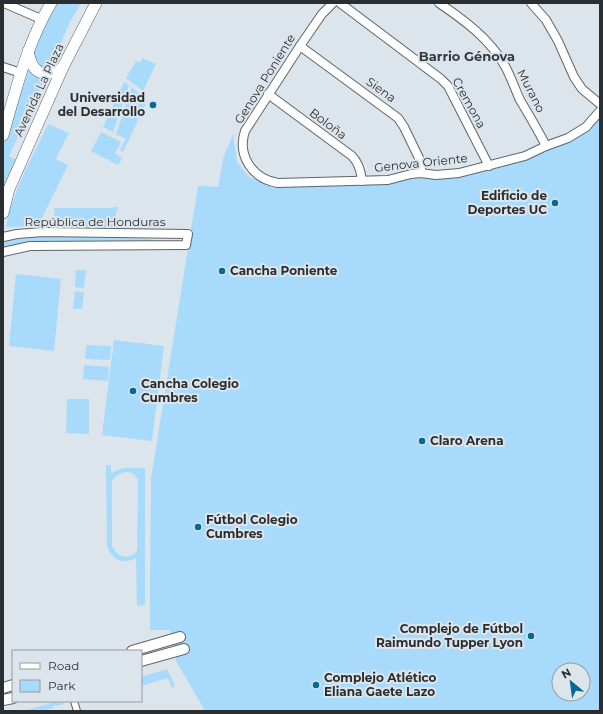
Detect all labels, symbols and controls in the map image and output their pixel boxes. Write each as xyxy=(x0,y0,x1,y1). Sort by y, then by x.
street label: Genova Poniente xyxy=(231,31,298,126)
street label: Avenida La Plaza xyxy=(10,41,67,139)
district label: Barrio Génova xyxy=(419,48,515,64)
street label: Murano xyxy=(514,67,549,115)
street label: Siena xyxy=(364,74,399,105)
street label: Cremona xyxy=(449,75,490,131)
place label: Universidad del Desarrollo xyxy=(58,90,145,119)
marker: Universidad del Desarrollo xyxy=(148,100,158,110)
street label: Boloña xyxy=(307,105,350,142)
street label: Genova Oriente xyxy=(374,150,468,175)
place label: Edificio de Deportes UC xyxy=(468,188,547,217)
marker: Edificio de Deportes UC xyxy=(550,198,560,208)
street label: República de Honduras xyxy=(24,214,166,229)
place label: Cancha Poniente xyxy=(230,263,338,278)
marker: Cancha Poniente xyxy=(217,266,227,276)
place label: Cancha Colegio Cumbres xyxy=(141,376,239,405)
marker: Cancha Colegio Cumbres xyxy=(128,386,138,396)
place label: Claro Arena xyxy=(430,433,504,448)
marker: Claro Arena xyxy=(417,436,427,446)
place label: Fútbol Colegio Cumbres xyxy=(206,512,298,541)
marker: Fútbol Colegio Cumbres xyxy=(193,522,203,532)
place label: Complejo de Fútbol Raimundo Tupper Lyon xyxy=(376,621,523,650)
marker: Complejo de Fútbol Raimundo Tupper Lyon xyxy=(526,631,536,641)
legend xyxy=(12,650,142,702)
text: Road xyxy=(48,658,79,673)
north arrow xyxy=(551,662,591,702)
text: N xyxy=(559,665,573,682)
place label: Complejo Atlético Eliana Gaete Lazo xyxy=(324,670,437,699)
text: Park xyxy=(48,678,76,693)
marker: Complejo Atlético Eliana Gaete Lazo xyxy=(311,680,321,690)

